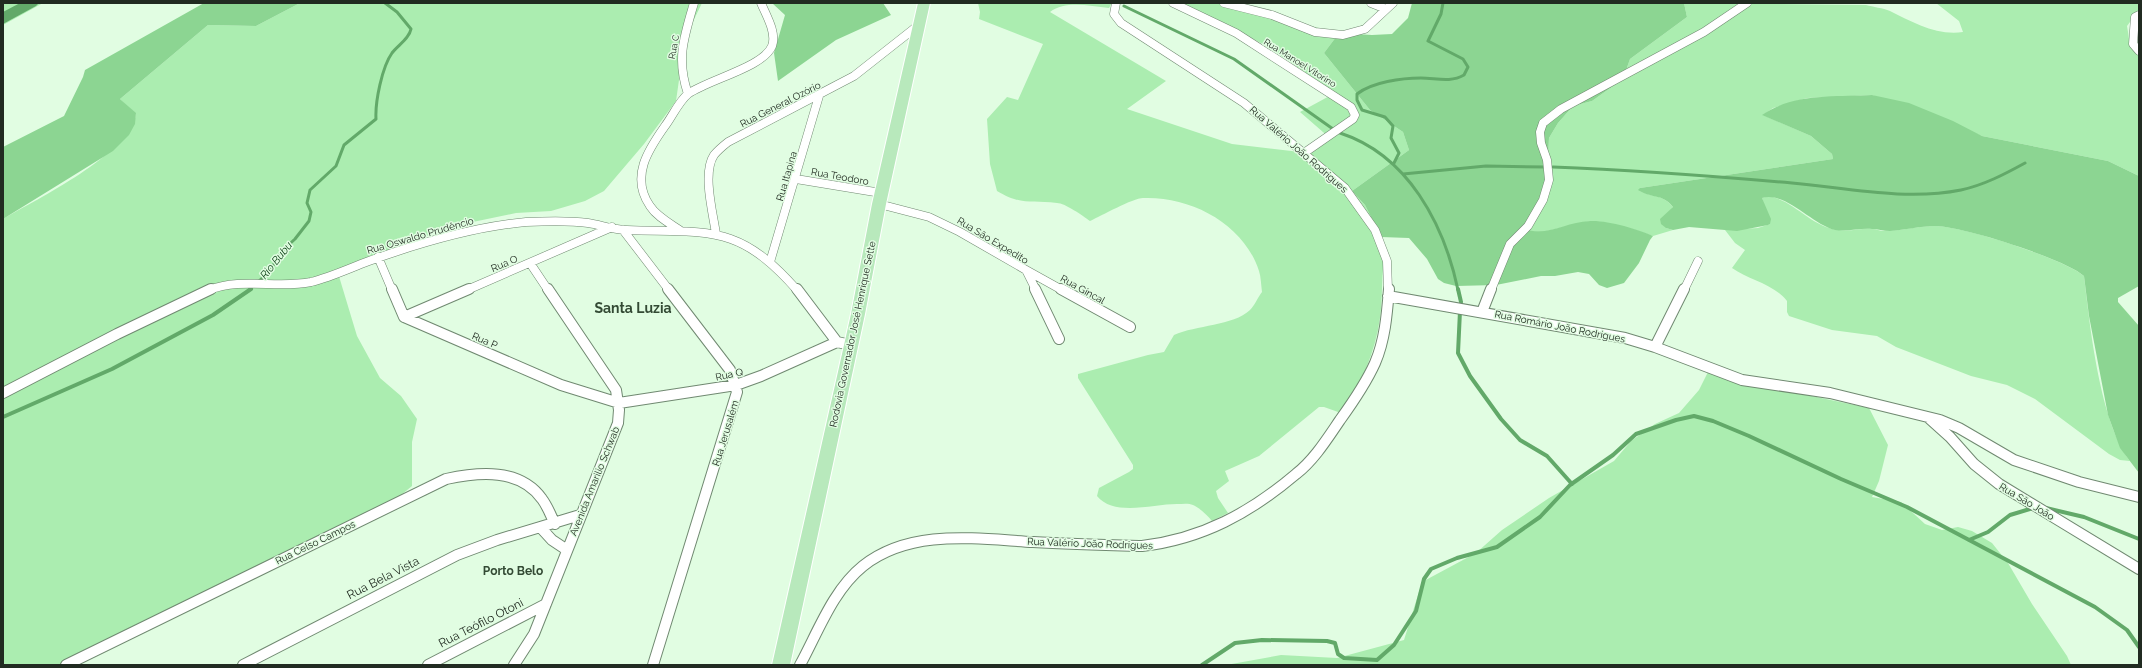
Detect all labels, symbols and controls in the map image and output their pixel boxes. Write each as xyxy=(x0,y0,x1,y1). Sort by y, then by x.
street label: Rua C xyxy=(667,34,681,60)
street label: Rua Manoel Vitorino xyxy=(1262,37,1338,89)
street label: Rua General Ozório xyxy=(738,79,822,130)
street label: Rua Valério João Rodrigues xyxy=(1248,104,1350,195)
street label: Rua Itapina xyxy=(774,150,799,202)
street label: Rua Teodoro xyxy=(810,166,870,187)
street label: Rua Oswaldo Prudêncio xyxy=(365,215,475,256)
street label: Rua São Expedito xyxy=(955,215,1030,266)
water label: Rio Bubu xyxy=(257,239,295,282)
street label: Rodovia Governador José Henrique Sette xyxy=(827,240,878,428)
street label: Rua O xyxy=(489,253,520,274)
street label: Rua Gincal xyxy=(1059,273,1107,306)
district label: Santa Luzia xyxy=(594,300,672,316)
street label: Rua Romário João Rodrigues xyxy=(1494,308,1626,345)
street label: Rua P xyxy=(470,330,499,351)
street label: Rua Q xyxy=(714,366,744,383)
street label: Rua Jerusalém xyxy=(710,399,741,467)
street label: Avenida Amarilio Schwab xyxy=(567,425,621,537)
street label: Rua São João xyxy=(1997,481,2056,522)
street label: Rua Celso Campos xyxy=(273,518,357,567)
street label: Rua Valério João Rodrigues xyxy=(1027,536,1153,551)
street label: Rua Bela Vista xyxy=(345,554,421,602)
district label: Porto Belo xyxy=(483,564,543,578)
street label: Rua Teófilo Otoni xyxy=(436,596,526,650)

